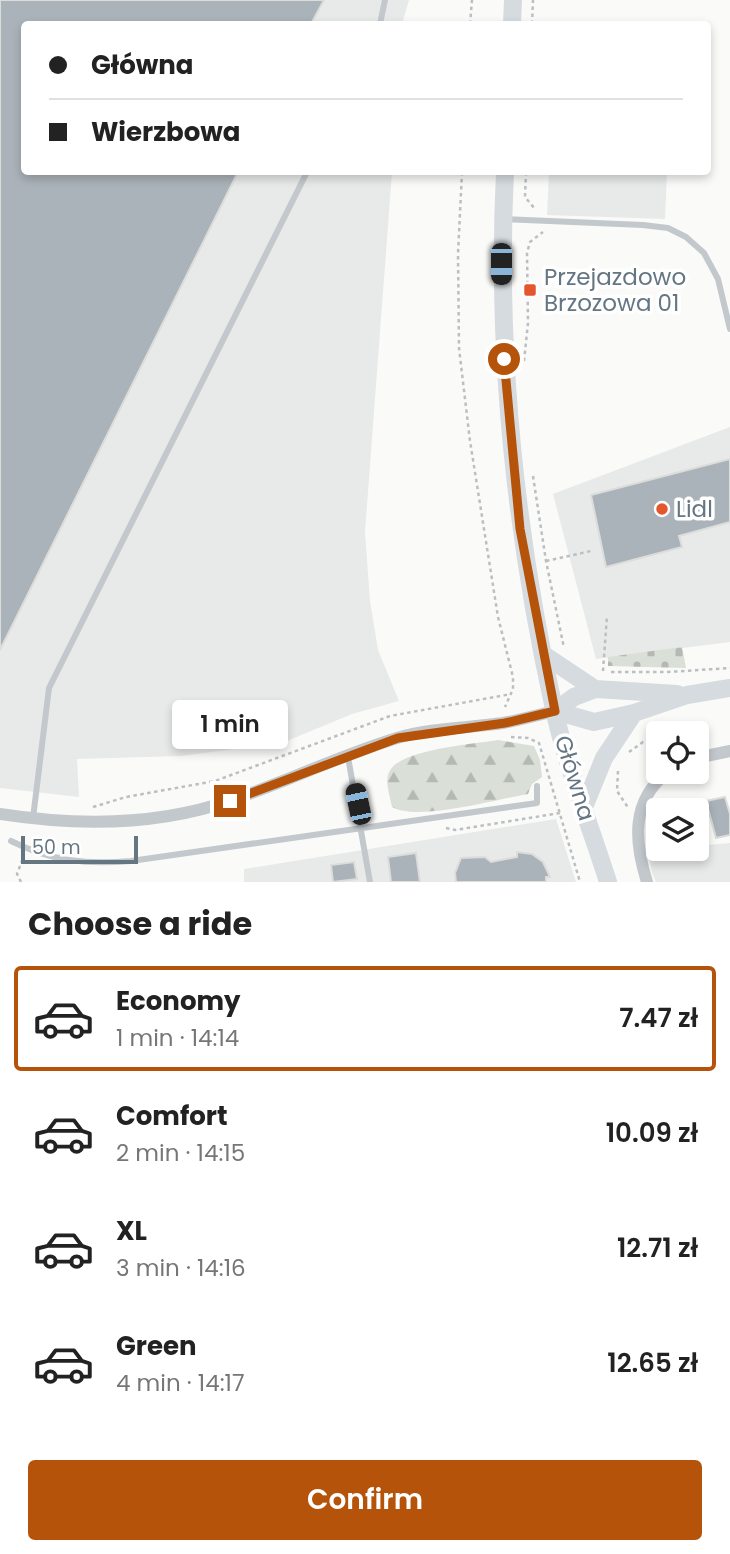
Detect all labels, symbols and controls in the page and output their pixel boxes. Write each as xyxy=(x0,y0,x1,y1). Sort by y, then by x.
text: Główna xyxy=(91,47,193,83)
text: Wierzbowa xyxy=(91,114,240,150)
car xyxy=(491,243,512,285)
place label: Przejazdowo Brzozowa 01 xyxy=(544,261,686,319)
marker: Przejazdowo Brzozowa 01 xyxy=(522,282,538,298)
route start xyxy=(488,343,520,375)
place label: Lidl xyxy=(676,493,713,525)
marker: Lidl xyxy=(654,501,670,517)
callout: 1 min xyxy=(172,700,288,748)
text: 1 min xyxy=(200,708,260,740)
map controls xyxy=(646,721,709,861)
button: locate xyxy=(646,721,709,784)
street label: Główna xyxy=(547,731,603,825)
car xyxy=(344,781,373,827)
route end xyxy=(214,785,246,817)
button: layers xyxy=(646,798,709,861)
scale bar xyxy=(21,833,138,865)
text: 50 m xyxy=(32,834,81,861)
text: Choose a ride xyxy=(28,901,252,946)
text: Economy xyxy=(116,983,240,1019)
icon: car xyxy=(32,987,95,1050)
text: 7.47 zł xyxy=(619,1000,698,1036)
text: 1 min · 14:14 xyxy=(116,1022,239,1054)
text: Comfort xyxy=(116,1098,228,1134)
icon: car xyxy=(32,1102,95,1165)
text: 10.09 zł xyxy=(606,1115,698,1151)
text: 2 min · 14:15 xyxy=(116,1137,245,1169)
text: XL xyxy=(116,1213,147,1249)
icon: car xyxy=(32,1217,95,1280)
text: 12.71 zł xyxy=(617,1230,698,1266)
text: 3 min · 14:16 xyxy=(116,1252,246,1284)
text: Green xyxy=(116,1328,197,1364)
icon: car xyxy=(32,1332,95,1395)
text: 12.65 zł xyxy=(607,1345,698,1381)
text: 4 min · 14:17 xyxy=(116,1367,244,1399)
button: Confirm xyxy=(28,1460,702,1540)

